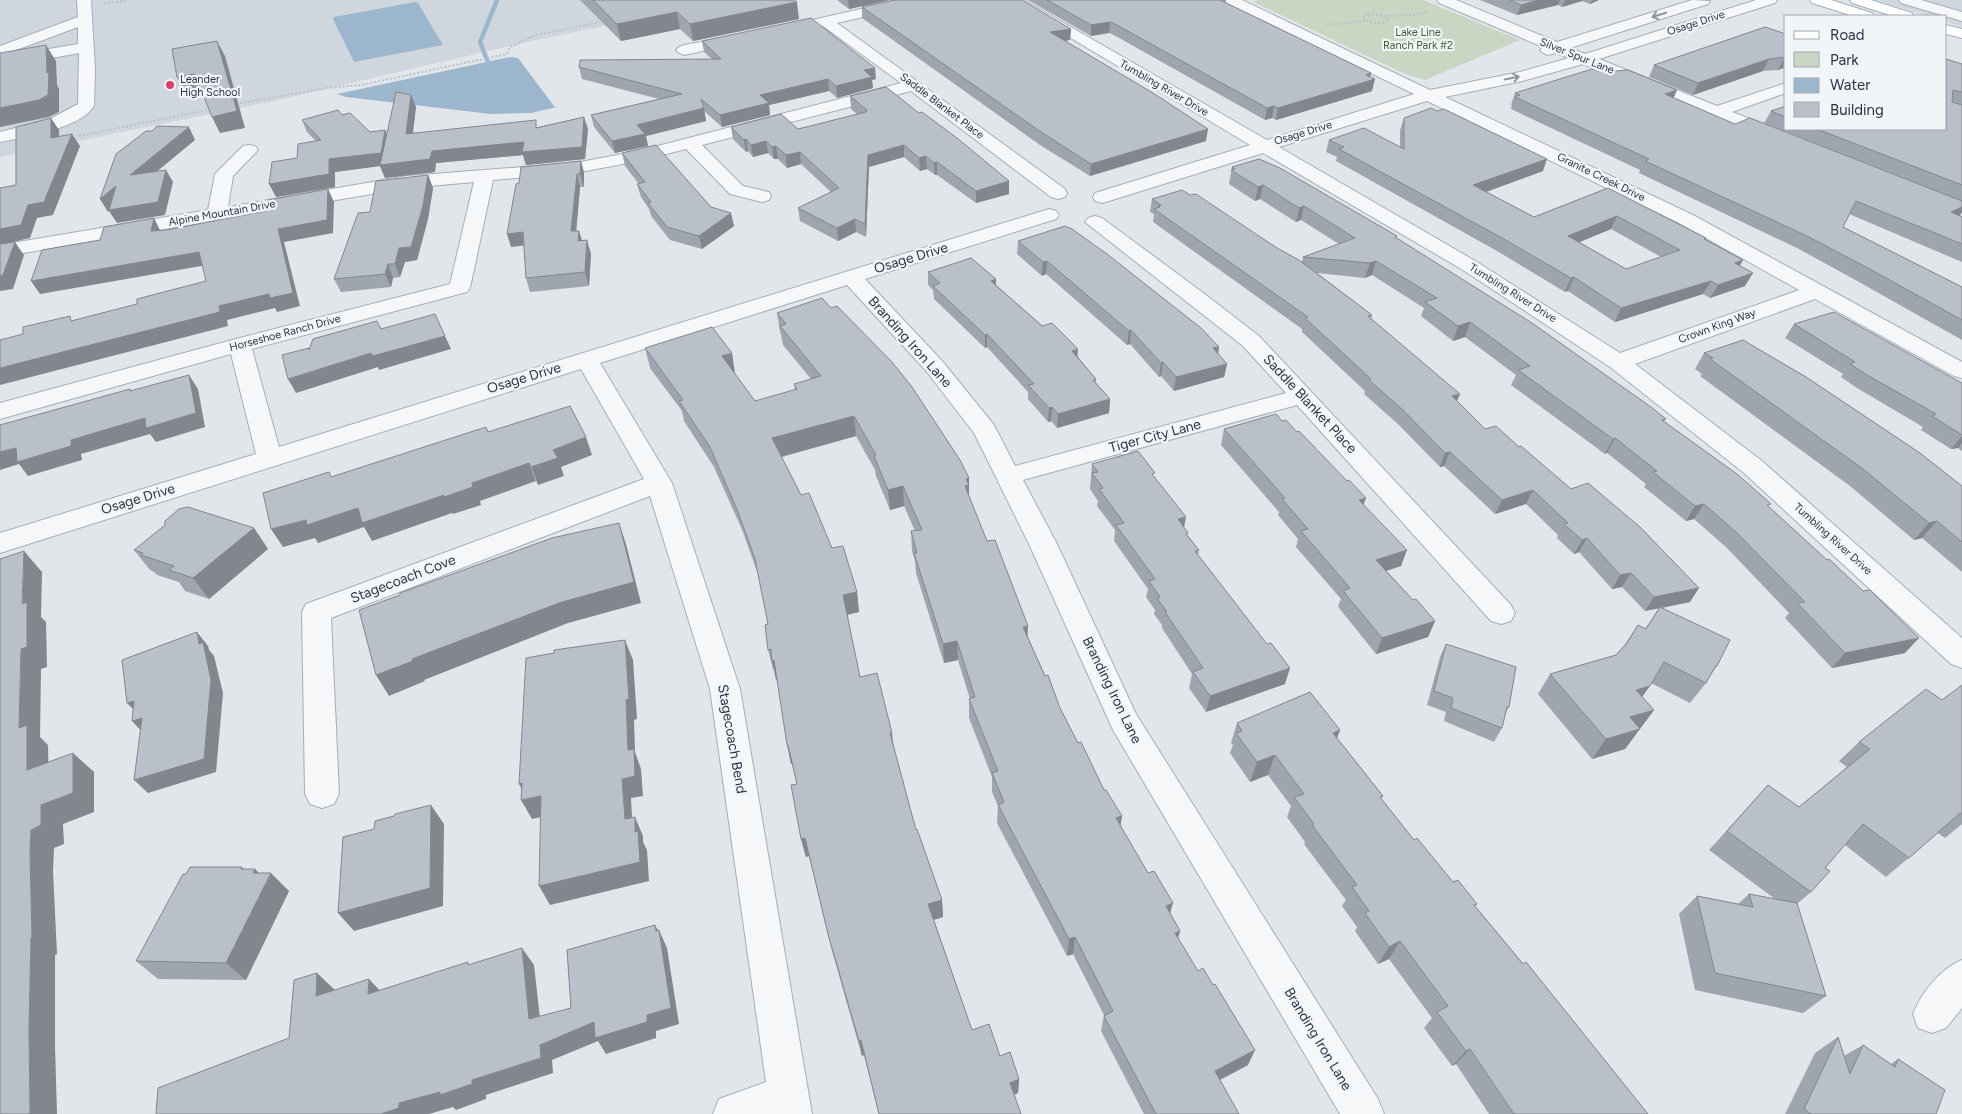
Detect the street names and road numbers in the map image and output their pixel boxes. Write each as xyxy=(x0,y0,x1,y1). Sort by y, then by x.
street label: Osage Drive xyxy=(1666,8,1726,38)
street label: Silver Spur Lane xyxy=(1538,35,1616,77)
street label: Tumbling River Drive xyxy=(1117,57,1211,119)
street label: Saddle Blanket Place xyxy=(897,70,987,142)
street label: Osage Drive xyxy=(1272,118,1334,148)
street label: Granite Creek Drive xyxy=(1555,150,1647,204)
street label: Alpine Mountain Drive xyxy=(168,197,276,229)
street label: Osage Drive xyxy=(872,239,950,277)
street label: Tumbling River Drive xyxy=(1467,261,1559,325)
street label: Branding Iron Lane xyxy=(865,293,956,391)
street label: Crown King Way xyxy=(1677,306,1758,346)
street label: Horseshoe Ranch Drive xyxy=(228,312,342,354)
street label: Saddle Blanket Place xyxy=(1260,351,1361,457)
street label: Osage Drive xyxy=(485,359,563,397)
street label: Tiger City Lane xyxy=(1107,415,1203,456)
street label: Osage Drive xyxy=(99,480,177,518)
street label: Tumbling River Drive xyxy=(1791,500,1875,578)
street label: Stagecoach Cove xyxy=(348,551,458,607)
street label: Branding Iron Lane xyxy=(1079,634,1145,747)
street label: Stagecoach Bend xyxy=(714,683,750,795)
street label: Branding Iron Lane xyxy=(1281,984,1356,1094)

